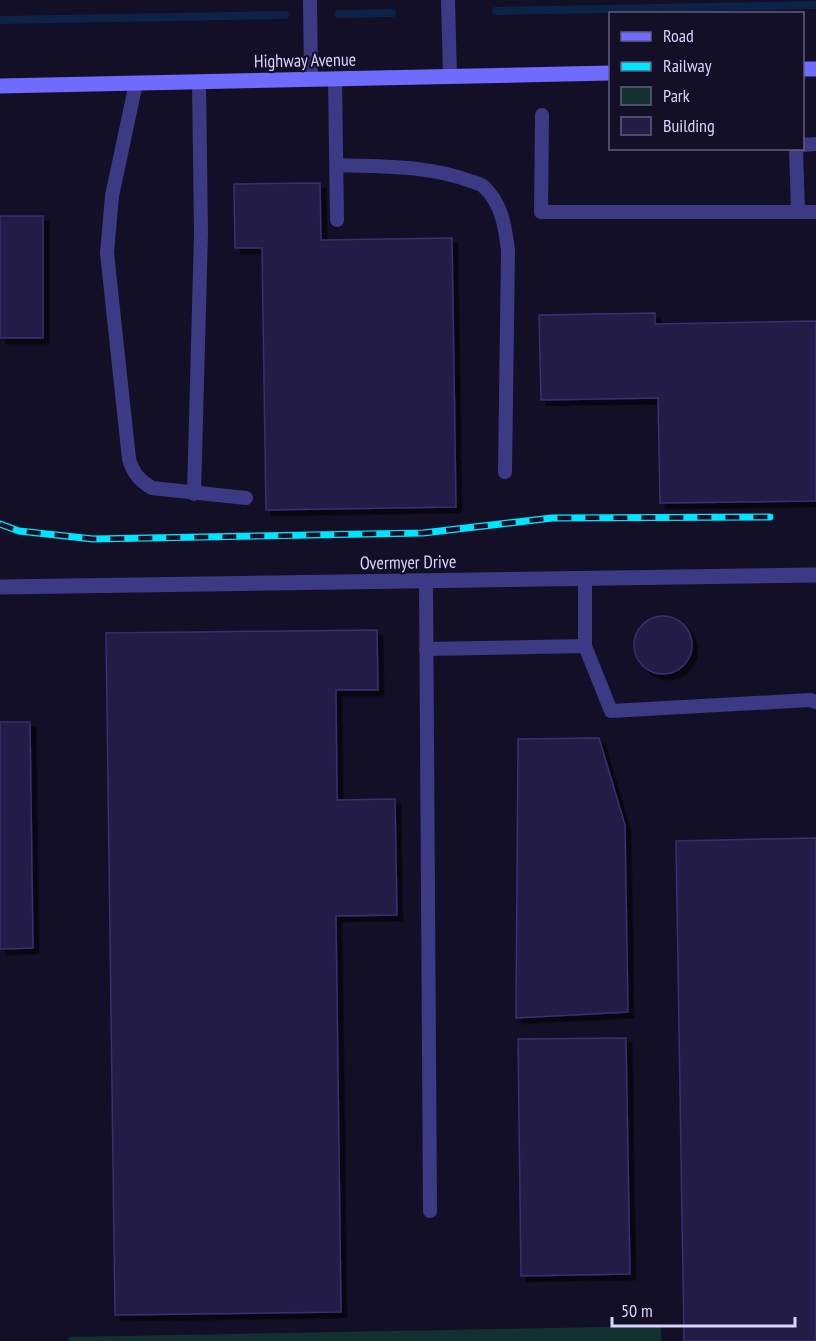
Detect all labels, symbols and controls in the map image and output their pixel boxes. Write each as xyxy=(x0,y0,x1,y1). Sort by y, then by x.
legend xyxy=(609,12,804,150)
text: Road xyxy=(663,24,694,47)
street label: Highway Avenue xyxy=(254,48,356,72)
text: Railway xyxy=(663,54,712,77)
text: Park xyxy=(663,84,690,107)
text: Building xyxy=(663,114,715,137)
street label: Overmyer Drive xyxy=(360,550,456,574)
scale bar xyxy=(612,1290,795,1328)
text: 50 m xyxy=(621,1299,653,1322)

